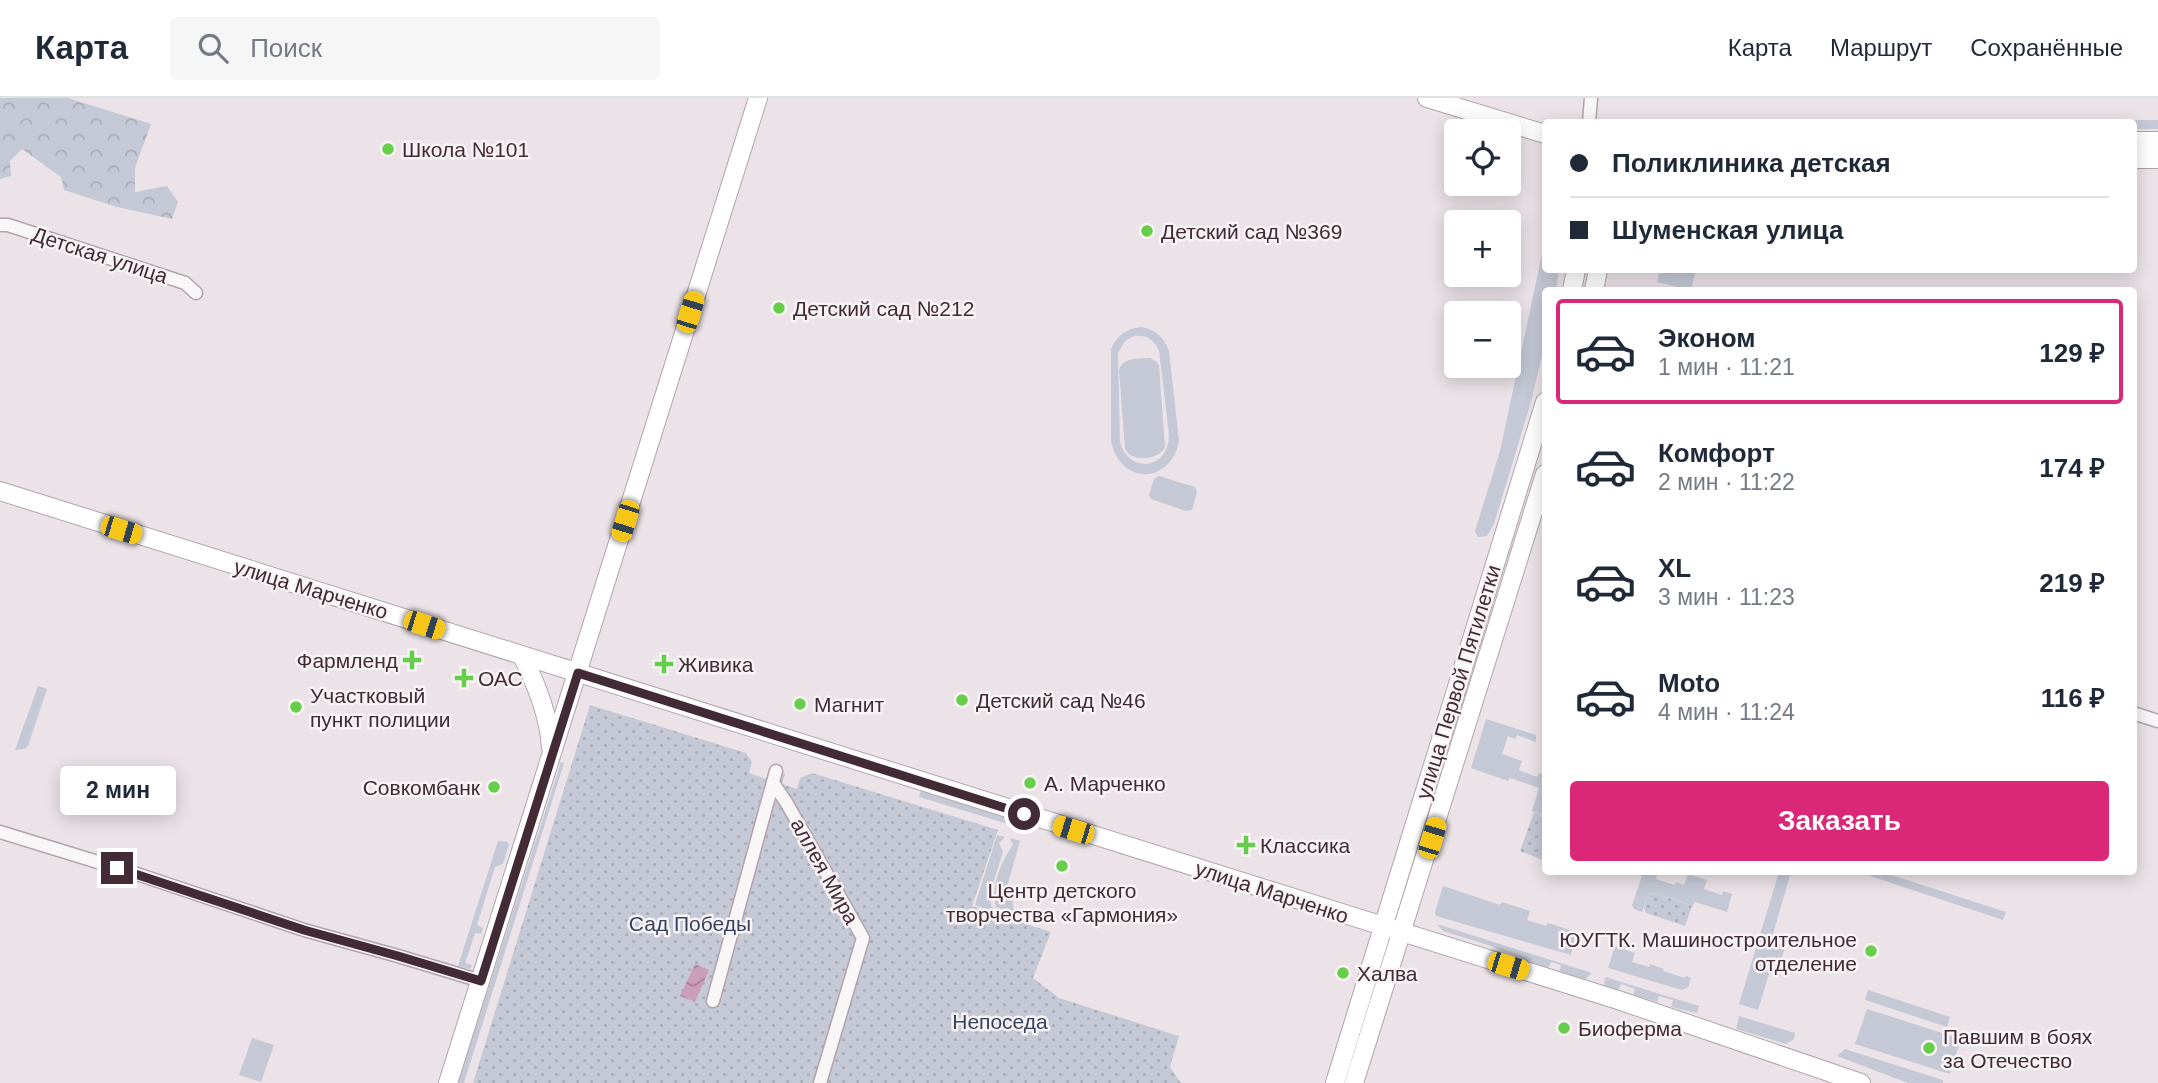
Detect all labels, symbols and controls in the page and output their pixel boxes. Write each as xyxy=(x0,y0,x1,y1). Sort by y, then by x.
search box xyxy=(170,17,660,80)
text: Карта xyxy=(35,29,128,66)
icon: search xyxy=(194,29,232,67)
text: Поиск xyxy=(250,33,322,63)
text: Карта xyxy=(1728,34,1792,61)
text: Маршрут xyxy=(1830,34,1932,61)
text: Сохранённые xyxy=(1970,34,2123,61)
map controls xyxy=(1444,119,1521,378)
button: locate xyxy=(1444,119,1521,196)
place label: Школа №101 xyxy=(402,138,529,161)
marker: Школа №101 xyxy=(380,141,396,157)
text: Поликлиника детская xyxy=(1612,148,1891,178)
button: + xyxy=(1444,210,1521,287)
text: Шуменская улица xyxy=(1612,215,1843,245)
place label: Детский сад №369 xyxy=(1161,220,1342,243)
street label: Детская улица xyxy=(29,222,171,288)
marker: Детский сад №369 xyxy=(1139,223,1155,239)
car xyxy=(674,289,707,335)
place label: Детский сад №212 xyxy=(793,297,974,320)
marker: Детский сад №212 xyxy=(771,300,787,316)
button: − xyxy=(1444,301,1521,378)
icon: car xyxy=(1574,320,1637,383)
text: Эконом xyxy=(1658,323,1756,353)
text: 129 ₽ xyxy=(2039,338,2105,368)
text: 1 мин · 11:21 xyxy=(1658,354,1795,380)
icon: car xyxy=(1574,435,1637,498)
text: Комфорт xyxy=(1658,438,1775,468)
text: 174 ₽ xyxy=(2039,453,2105,483)
text: 2 мин · 11:22 xyxy=(1658,469,1795,495)
car xyxy=(609,498,642,544)
car xyxy=(98,514,145,546)
icon: car xyxy=(1574,550,1637,613)
text: XL xyxy=(1658,553,1691,583)
street label: улица Марченко xyxy=(231,555,391,623)
street label: улица Первой Пятилетки xyxy=(1411,562,1505,802)
text: 219 ₽ xyxy=(2039,568,2105,598)
text: 3 мин · 11:23 xyxy=(1658,584,1795,610)
car xyxy=(401,609,448,641)
place label: Фармленд xyxy=(296,649,398,672)
marker: Фармленд xyxy=(404,652,420,668)
place label: Живика xyxy=(678,653,754,676)
marker: Живика xyxy=(656,656,672,672)
icon: car xyxy=(1574,665,1637,728)
place label: ОАС xyxy=(478,667,523,690)
text: Moto xyxy=(1658,668,1720,698)
marker: ОАС xyxy=(456,670,472,686)
text: 116 ₽ xyxy=(2041,683,2105,713)
place label: Участковый пункт полиции xyxy=(310,684,450,731)
place label: Детский сад №46 xyxy=(976,689,1146,712)
marker: Детский сад №46 xyxy=(954,692,970,708)
place label: Магнит xyxy=(814,693,884,716)
marker: Магнит xyxy=(792,696,808,712)
marker: Участковый пункт полиции xyxy=(288,699,304,715)
text: 4 мин · 11:24 xyxy=(1658,699,1795,725)
callout: 2 мин xyxy=(59,766,175,816)
place label: А. Марченко xyxy=(1044,772,1166,795)
marker: А. Марченко xyxy=(1022,775,1038,791)
place label: Совкомбанк xyxy=(363,776,481,799)
text: 2 мин xyxy=(86,777,150,803)
marker: Совкомбанк xyxy=(486,779,502,795)
button: Заказать xyxy=(1570,781,2109,861)
route start xyxy=(1008,798,1040,830)
street label: аллея Мира xyxy=(786,814,864,928)
car xyxy=(1050,814,1097,846)
car xyxy=(1416,815,1449,861)
place label: Классика xyxy=(1260,834,1351,857)
marker: Классика xyxy=(1238,837,1254,853)
route end xyxy=(101,852,133,884)
street label: улица Марченко xyxy=(1193,856,1351,928)
marker: Центр детского творчества «Гармония» xyxy=(1054,858,1070,874)
place label: Центр детского творчества «Гармония» xyxy=(946,879,1178,926)
park label: Сад Победы xyxy=(629,912,751,935)
place label: ЮУГТК. Машиностроительное отделение xyxy=(1559,928,1857,975)
marker: ЮУГТК. Машиностроительное отделение xyxy=(1863,943,1879,959)
car xyxy=(1485,950,1532,982)
place label: Халва xyxy=(1357,962,1418,985)
marker: Халва xyxy=(1335,965,1351,981)
park label: Непоседа xyxy=(952,1010,1048,1033)
place label: Биоферма xyxy=(1578,1017,1682,1040)
marker: Биоферма xyxy=(1556,1020,1572,1036)
place label: Павшим в боях за Отечество xyxy=(1943,1025,2093,1072)
marker: Павшим в боях за Отечество xyxy=(1921,1040,1937,1056)

